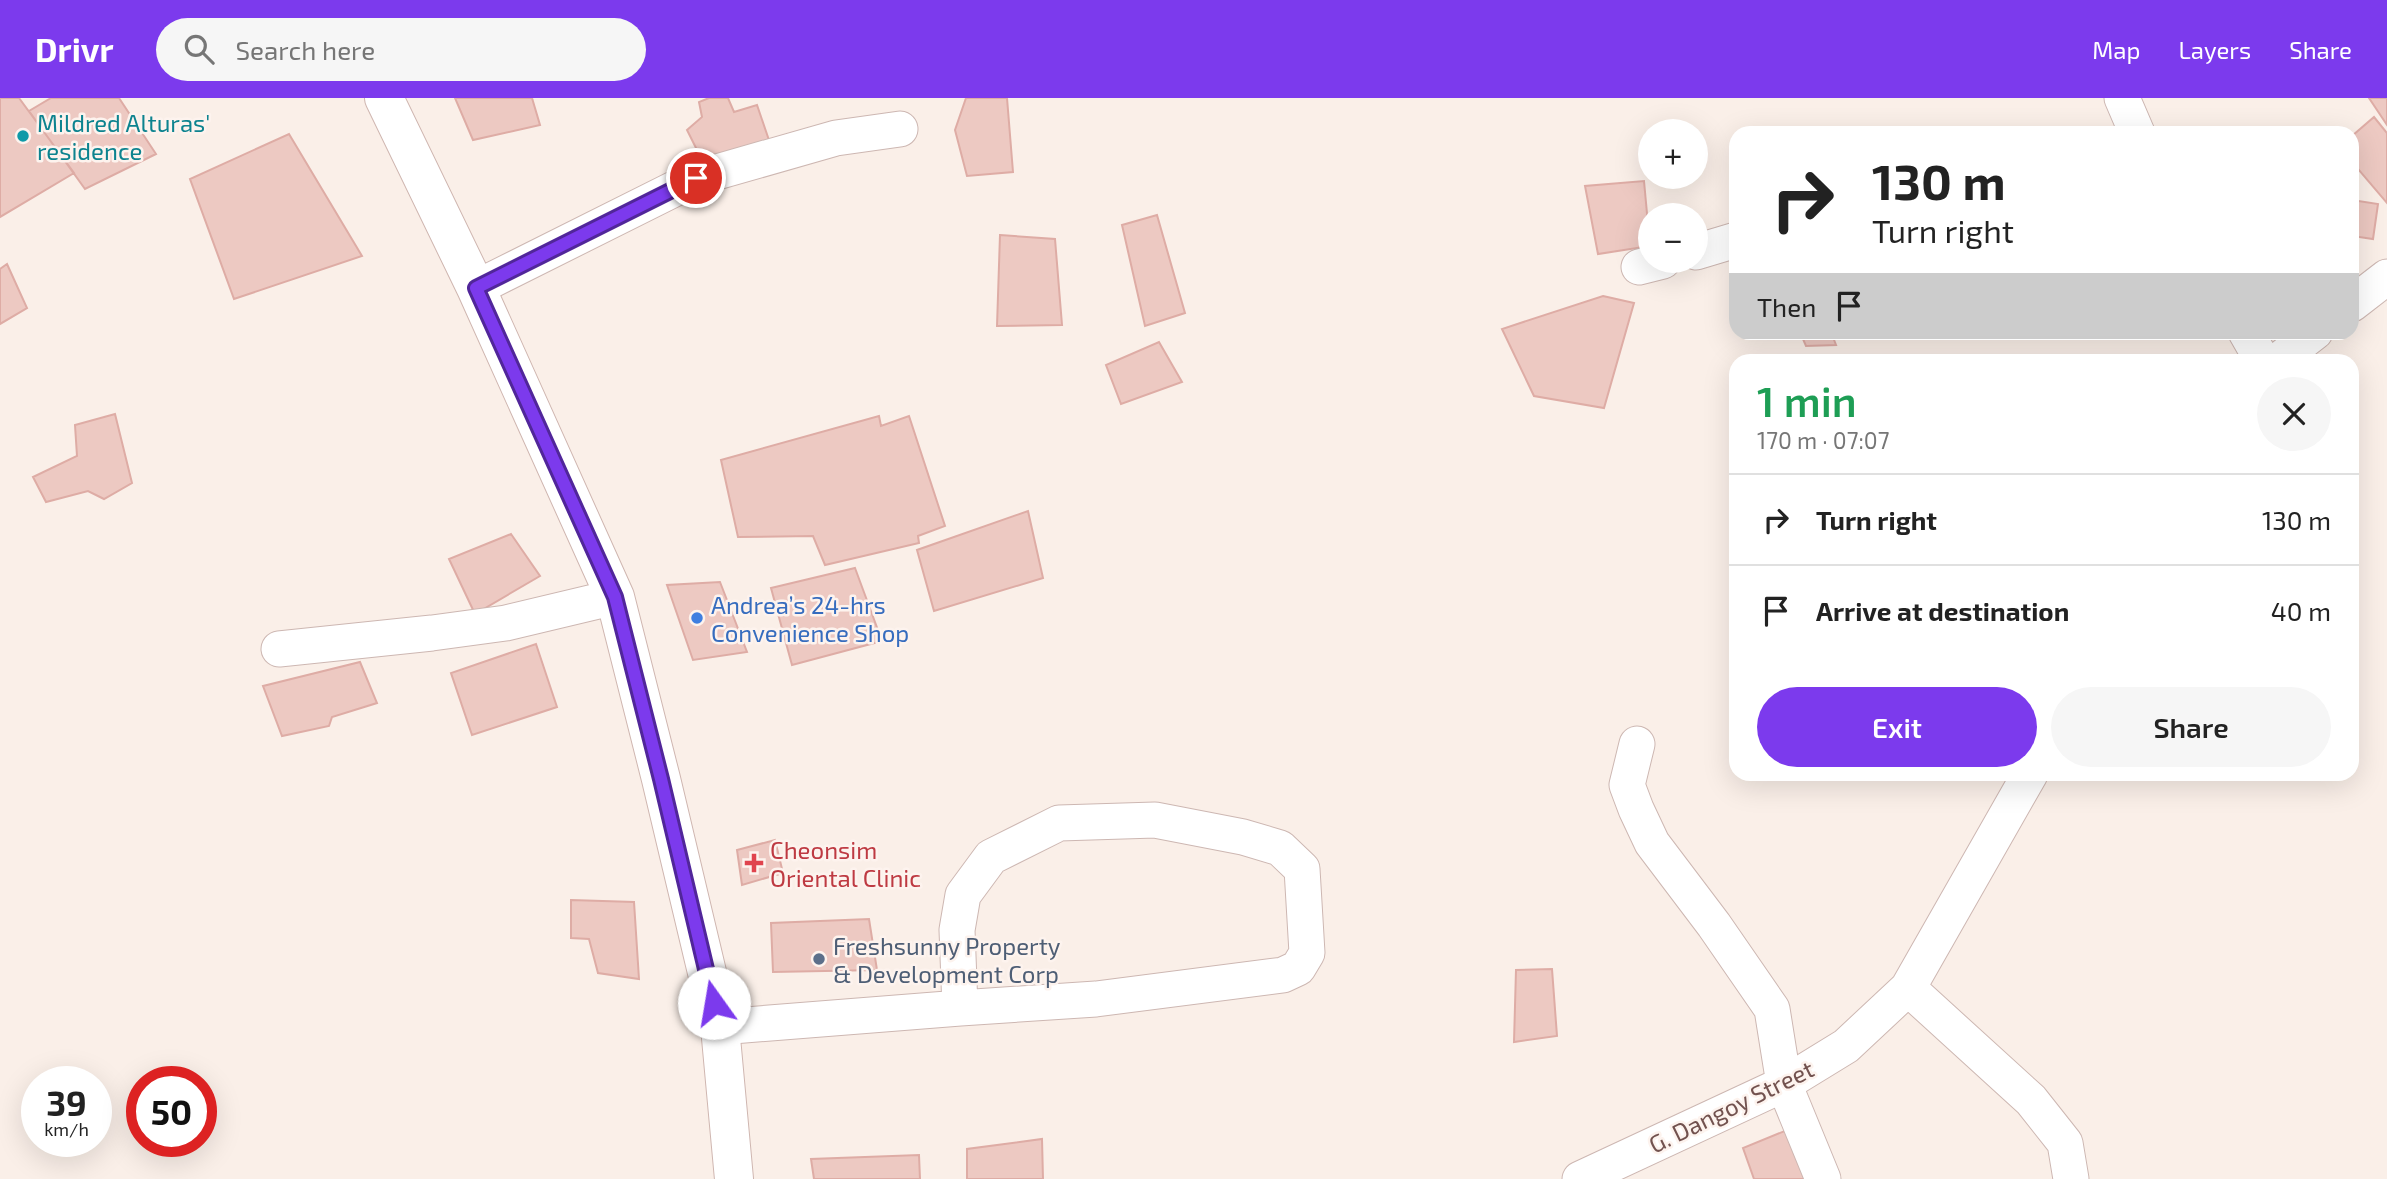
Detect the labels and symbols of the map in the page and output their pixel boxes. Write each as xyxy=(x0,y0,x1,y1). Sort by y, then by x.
place label: Mildred Alturas' residence xyxy=(37,108,210,165)
marker: Mildred Alturas' residence xyxy=(15,128,31,144)
pin xyxy=(666,148,726,208)
place label: Andrea’s 24-hrs Convenience Shop xyxy=(711,590,909,647)
marker: Andrea’s 24-hrs Convenience Shop xyxy=(689,610,705,626)
place label: Cheonsim Oriental Clinic xyxy=(770,835,921,892)
marker: Cheonsim Oriental Clinic xyxy=(744,853,764,873)
place label: Freshsunny Property & Development Corp xyxy=(833,931,1061,988)
marker: Freshsunny Property & Development Corp xyxy=(811,951,827,967)
position arrow xyxy=(677,966,751,1040)
street label: G. Dangoy Street xyxy=(1644,1054,1818,1158)
speed limit sign: 50 xyxy=(126,1066,217,1157)

